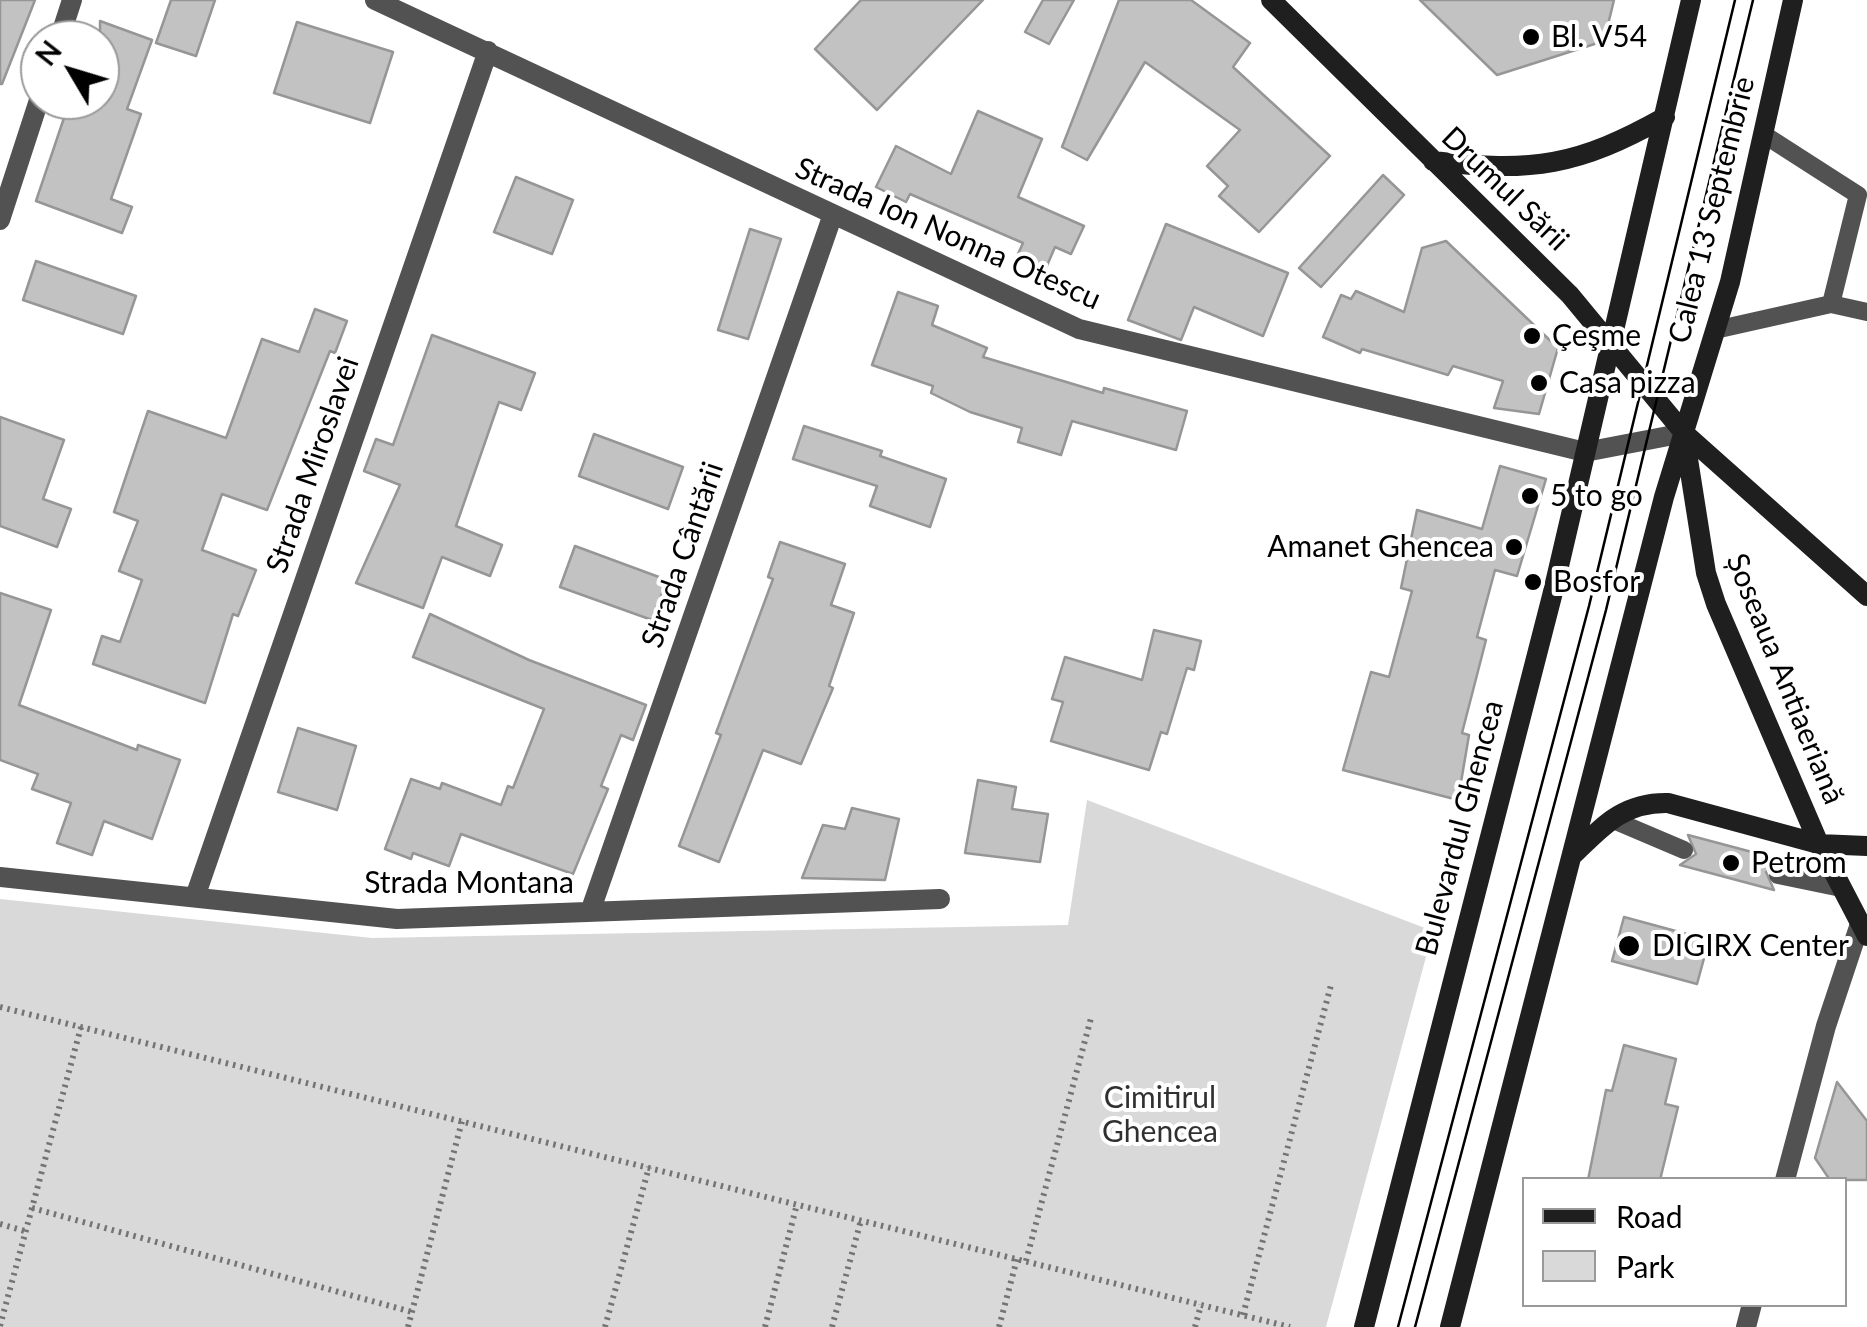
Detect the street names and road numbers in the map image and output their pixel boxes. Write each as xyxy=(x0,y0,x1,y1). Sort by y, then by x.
street label: Calea 13 Septembrie xyxy=(1661,73,1763,347)
street label: Drumul Sării xyxy=(1434,120,1576,258)
street label: Strada Ion Nonna Otescu xyxy=(790,150,1106,318)
street label: Strada Miroslavei xyxy=(259,352,367,578)
street label: Strada Cântării xyxy=(634,458,732,652)
street label: Șoseaua Antiaeriană xyxy=(1718,549,1852,809)
street label: Bulevardul Ghencea xyxy=(1409,696,1511,960)
street label: Strada Montana xyxy=(364,865,574,901)

